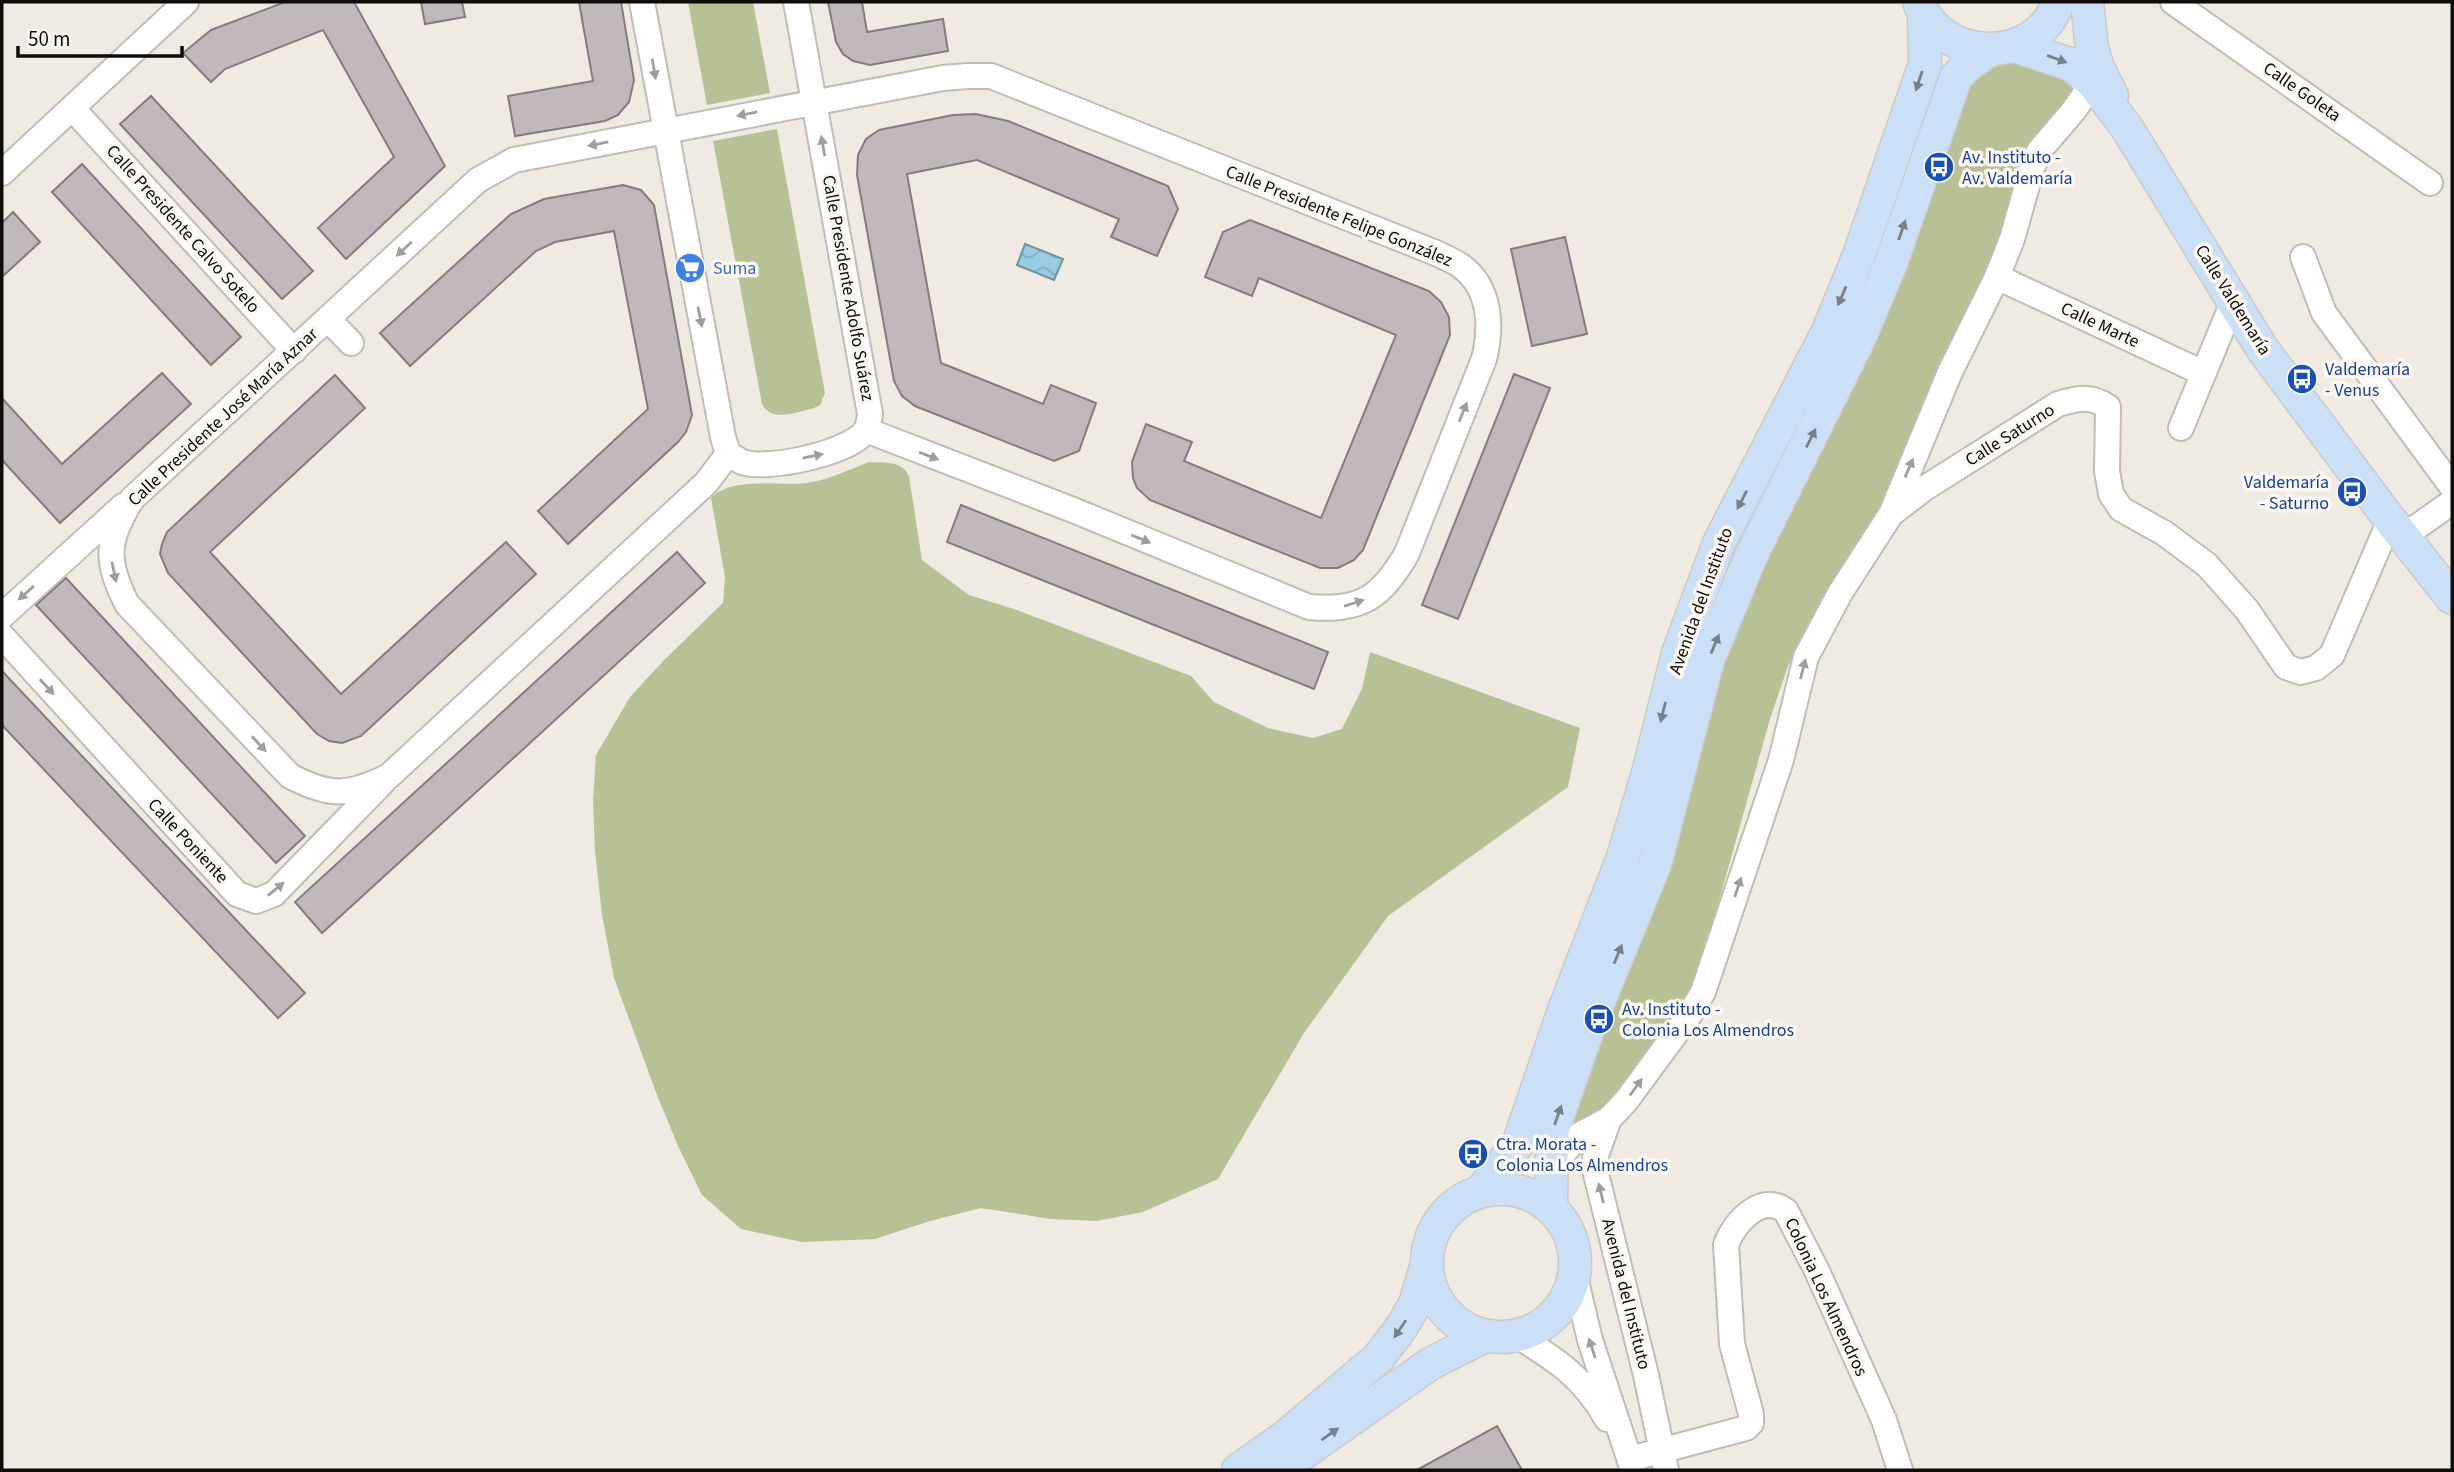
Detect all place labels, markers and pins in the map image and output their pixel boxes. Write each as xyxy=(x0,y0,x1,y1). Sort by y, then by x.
place label: Av. Instituto - Av. Valdemaría xyxy=(1962,145,2073,191)
bus stop icon: Av. Instituto - Av. Valdemaría xyxy=(1922,150,1956,184)
supermarket icon: Suma xyxy=(673,251,707,285)
place label: Suma xyxy=(713,256,756,281)
place label: Valdemaría - Venus xyxy=(2325,357,2410,403)
bus stop icon: Valdemaría - Venus xyxy=(2285,362,2319,396)
place label: Valdemaría - Saturno xyxy=(2244,470,2329,516)
bus stop icon: Valdemaría - Saturno xyxy=(2335,475,2369,509)
place label: Av. Instituto - Colonia Los Almendros xyxy=(1622,997,1794,1043)
bus stop icon: Av. Instituto - Colonia Los Almendros xyxy=(1582,1002,1616,1036)
place label: Ctra. Morata - Colonia Los Almendros xyxy=(1496,1132,1668,1178)
bus stop icon: Ctra. Morata - Colonia Los Almendros xyxy=(1456,1137,1490,1171)

